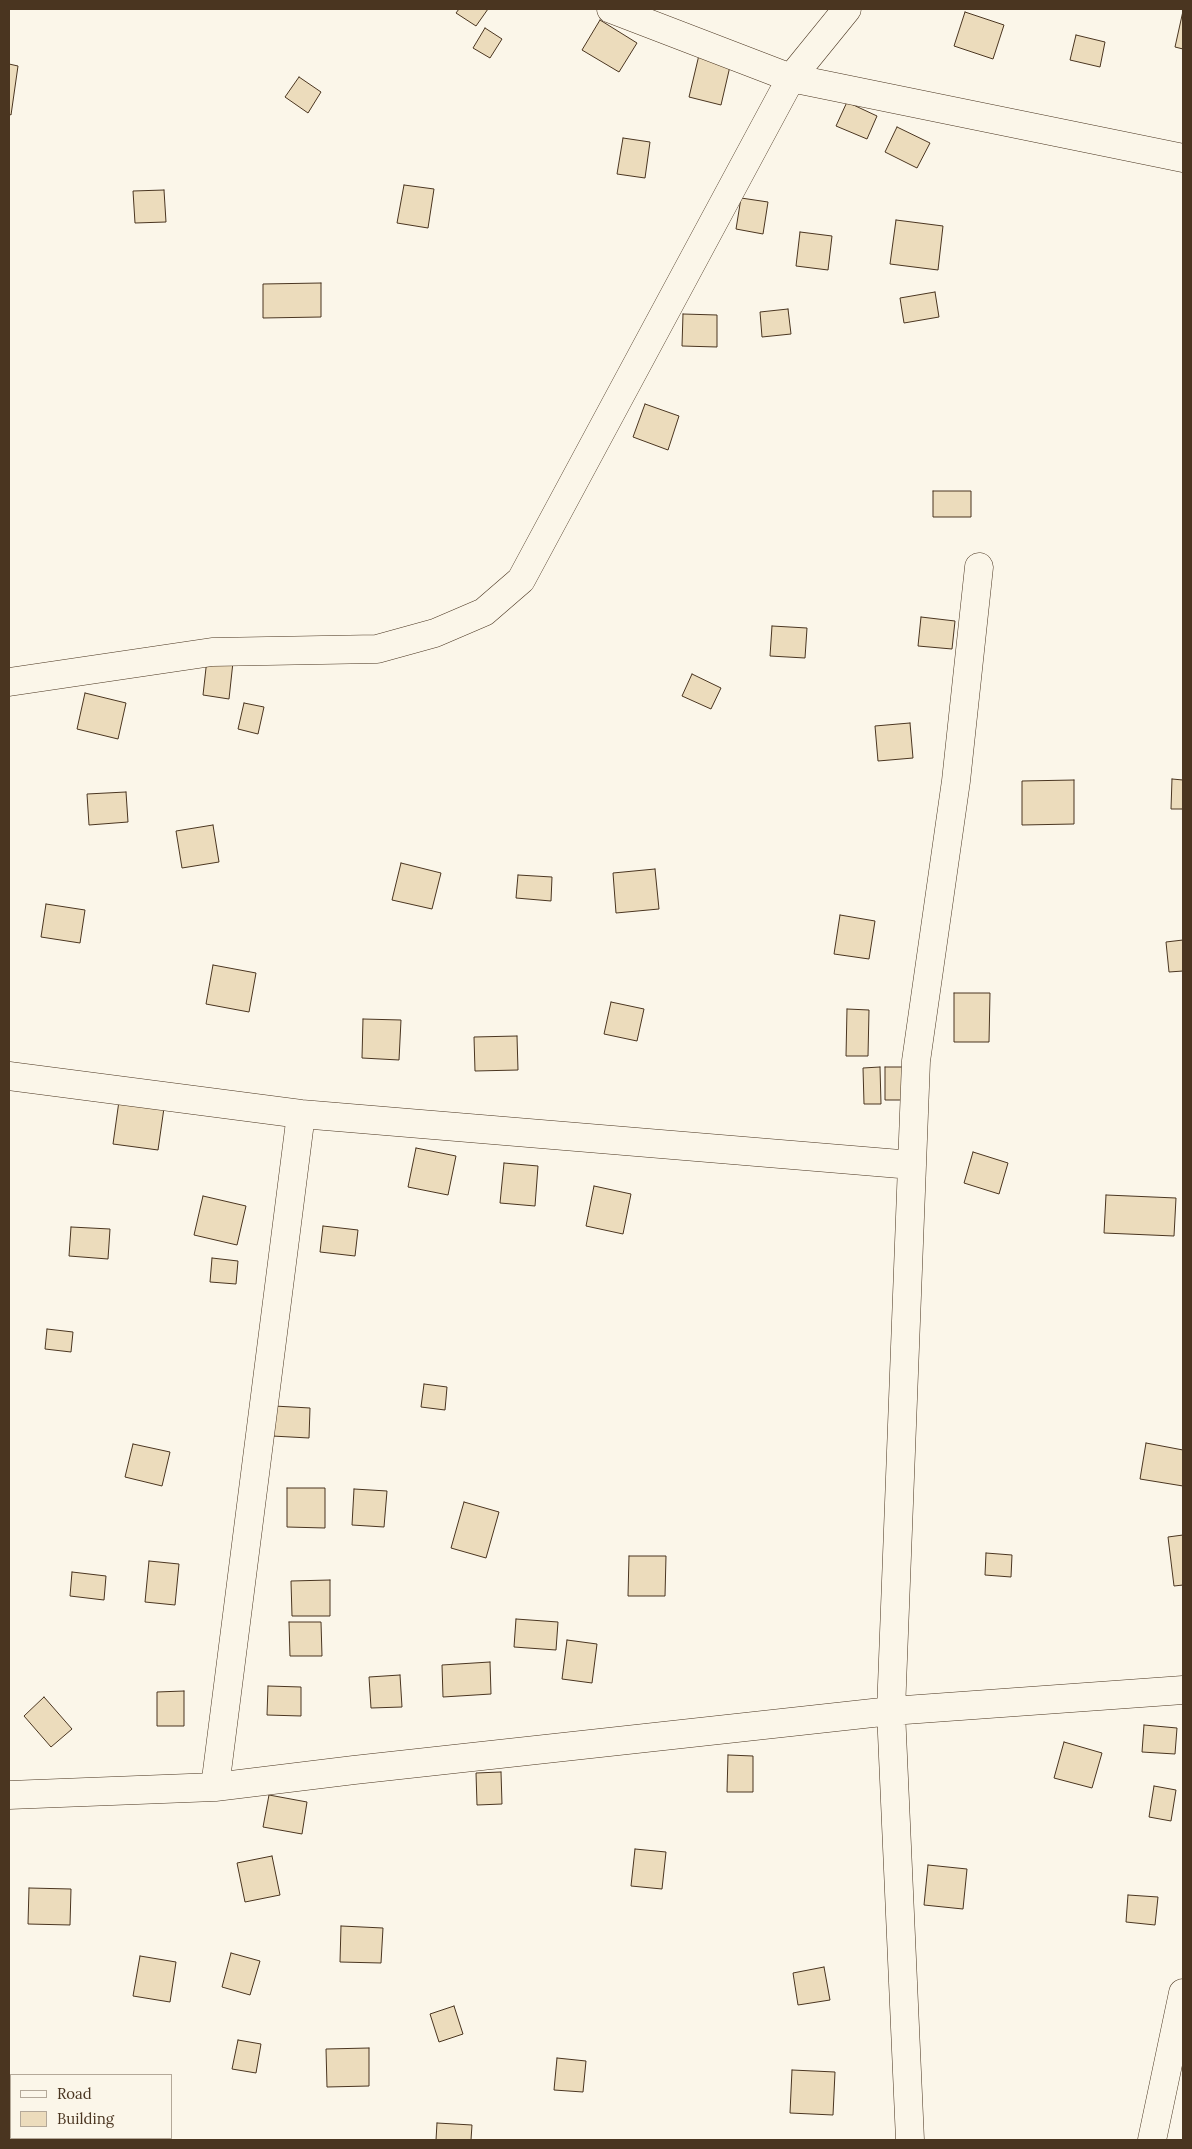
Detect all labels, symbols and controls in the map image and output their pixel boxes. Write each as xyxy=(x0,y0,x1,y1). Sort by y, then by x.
legend xyxy=(10,2074,172,2139)
text: Road xyxy=(57,2084,92,2103)
text: Building xyxy=(57,2109,114,2128)

